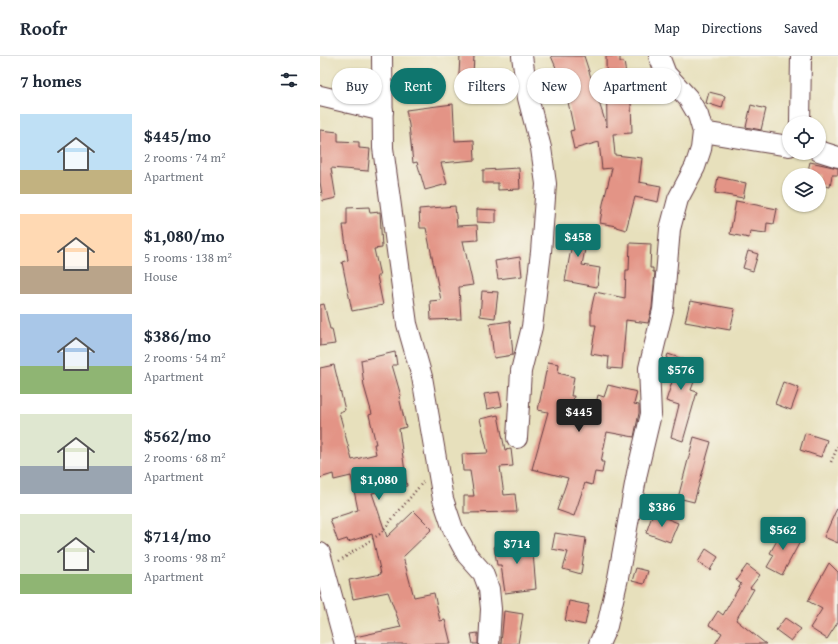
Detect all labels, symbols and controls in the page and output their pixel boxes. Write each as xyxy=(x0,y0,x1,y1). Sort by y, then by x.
text: Roofr xyxy=(20,14,67,42)
text: Map xyxy=(654,18,680,38)
text: Directions xyxy=(702,18,762,38)
text: Saved xyxy=(784,18,818,38)
text: 7 homes xyxy=(20,68,82,93)
chip: Buy xyxy=(332,68,382,104)
chip: Rent xyxy=(390,68,446,104)
chip: Filters xyxy=(454,68,519,104)
chip: New xyxy=(527,68,581,104)
chip: Apartment xyxy=(589,68,681,104)
icon: filters xyxy=(278,69,300,91)
map controls xyxy=(782,116,826,212)
button: locate xyxy=(782,116,826,160)
text: $445/mo xyxy=(144,123,211,148)
icon: home xyxy=(52,130,100,178)
text: 2 rooms · 74 m² xyxy=(144,148,226,167)
text: Apartment xyxy=(144,167,204,186)
button: layers xyxy=(782,168,826,212)
text: $1,080/mo xyxy=(144,223,225,248)
pin: $458 xyxy=(554,224,602,258)
text: $458 xyxy=(565,227,591,246)
icon: home xyxy=(52,230,100,278)
text: 5 rooms · 138 m² xyxy=(144,248,232,267)
text: House xyxy=(144,267,178,286)
text: $386/mo xyxy=(144,323,211,348)
icon: home xyxy=(52,330,100,378)
text: 2 rooms · 54 m² xyxy=(144,348,226,367)
pin: $576 xyxy=(657,357,705,391)
text: $576 xyxy=(668,360,694,379)
text: Apartment xyxy=(144,367,204,386)
pin: $445 xyxy=(555,399,603,433)
text: $445 xyxy=(566,402,592,421)
text: $562/mo xyxy=(144,423,211,448)
icon: home xyxy=(52,430,100,478)
text: 2 rooms · 68 m² xyxy=(144,448,226,467)
text: Apartment xyxy=(144,467,204,486)
pin: $1,080 xyxy=(346,467,412,501)
text: $1,080 xyxy=(360,470,398,489)
pin: $386 xyxy=(638,494,686,528)
text: $386 xyxy=(649,497,675,516)
pin: $562 xyxy=(759,517,807,551)
text: $562 xyxy=(770,520,796,539)
text: $714/mo xyxy=(144,523,211,548)
icon: home xyxy=(52,530,100,578)
pin: $714 xyxy=(493,531,541,565)
text: $714 xyxy=(504,534,530,553)
text: 3 rooms · 98 m² xyxy=(144,548,226,567)
text: Apartment xyxy=(144,567,204,586)

